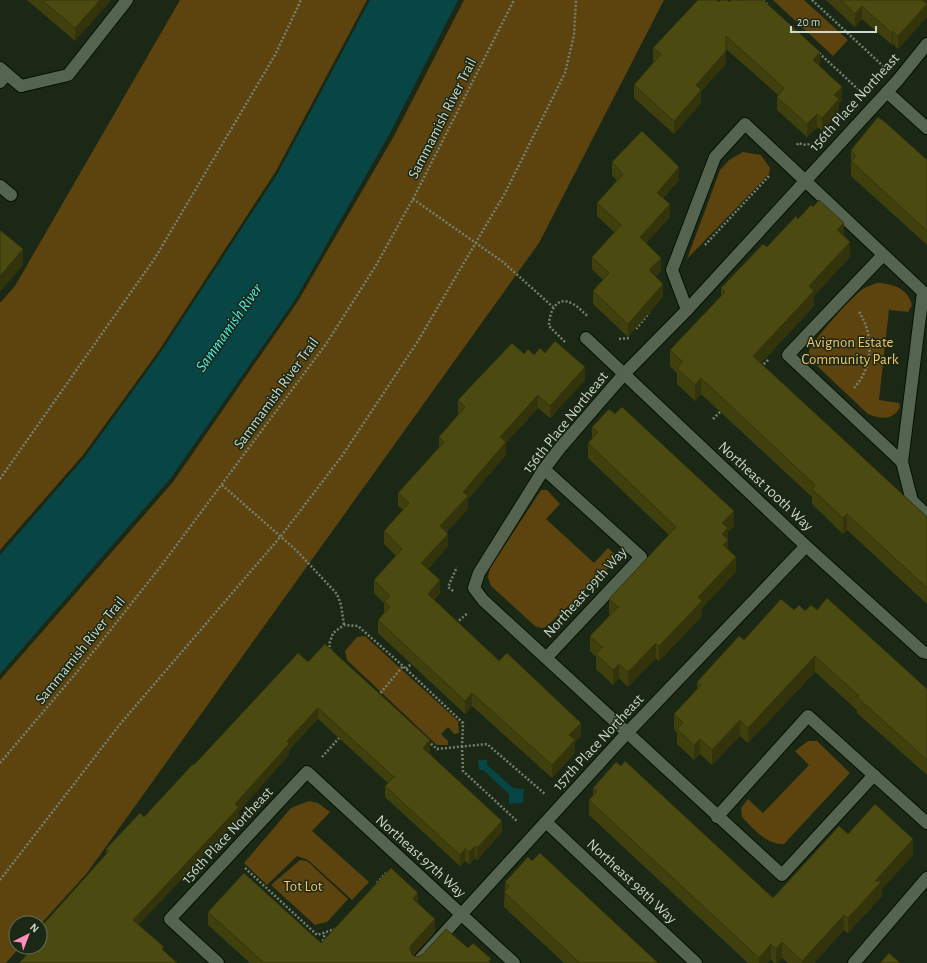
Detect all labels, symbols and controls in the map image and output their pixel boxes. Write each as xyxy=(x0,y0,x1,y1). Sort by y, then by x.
scale bar xyxy=(791,8,876,34)
text: 20 m xyxy=(797,16,820,28)
street label: 156th Place Northeast xyxy=(807,50,902,154)
street label: Sammamish River Trail xyxy=(406,55,479,181)
water label: Sammamish River xyxy=(193,280,265,374)
street label: Sammamish River Trail xyxy=(231,335,322,452)
park label: Avignon Estate Community Park xyxy=(802,335,899,367)
street label: 156th Place Northeast xyxy=(520,369,611,476)
street label: Northeast 100th Way xyxy=(716,439,816,534)
street label: Northeast 99th Way xyxy=(541,544,630,641)
street label: Sammamish River Trail xyxy=(33,594,128,707)
street label: 157th Place Northeast xyxy=(550,691,647,793)
street label: 156th Place Northeast xyxy=(179,784,276,886)
street label: Northeast 97th Way xyxy=(373,812,469,901)
street label: Northeast 98th Way xyxy=(584,836,680,927)
park label: Tot Lot xyxy=(283,879,323,894)
north arrow xyxy=(8,915,48,955)
text: N xyxy=(28,921,41,935)

